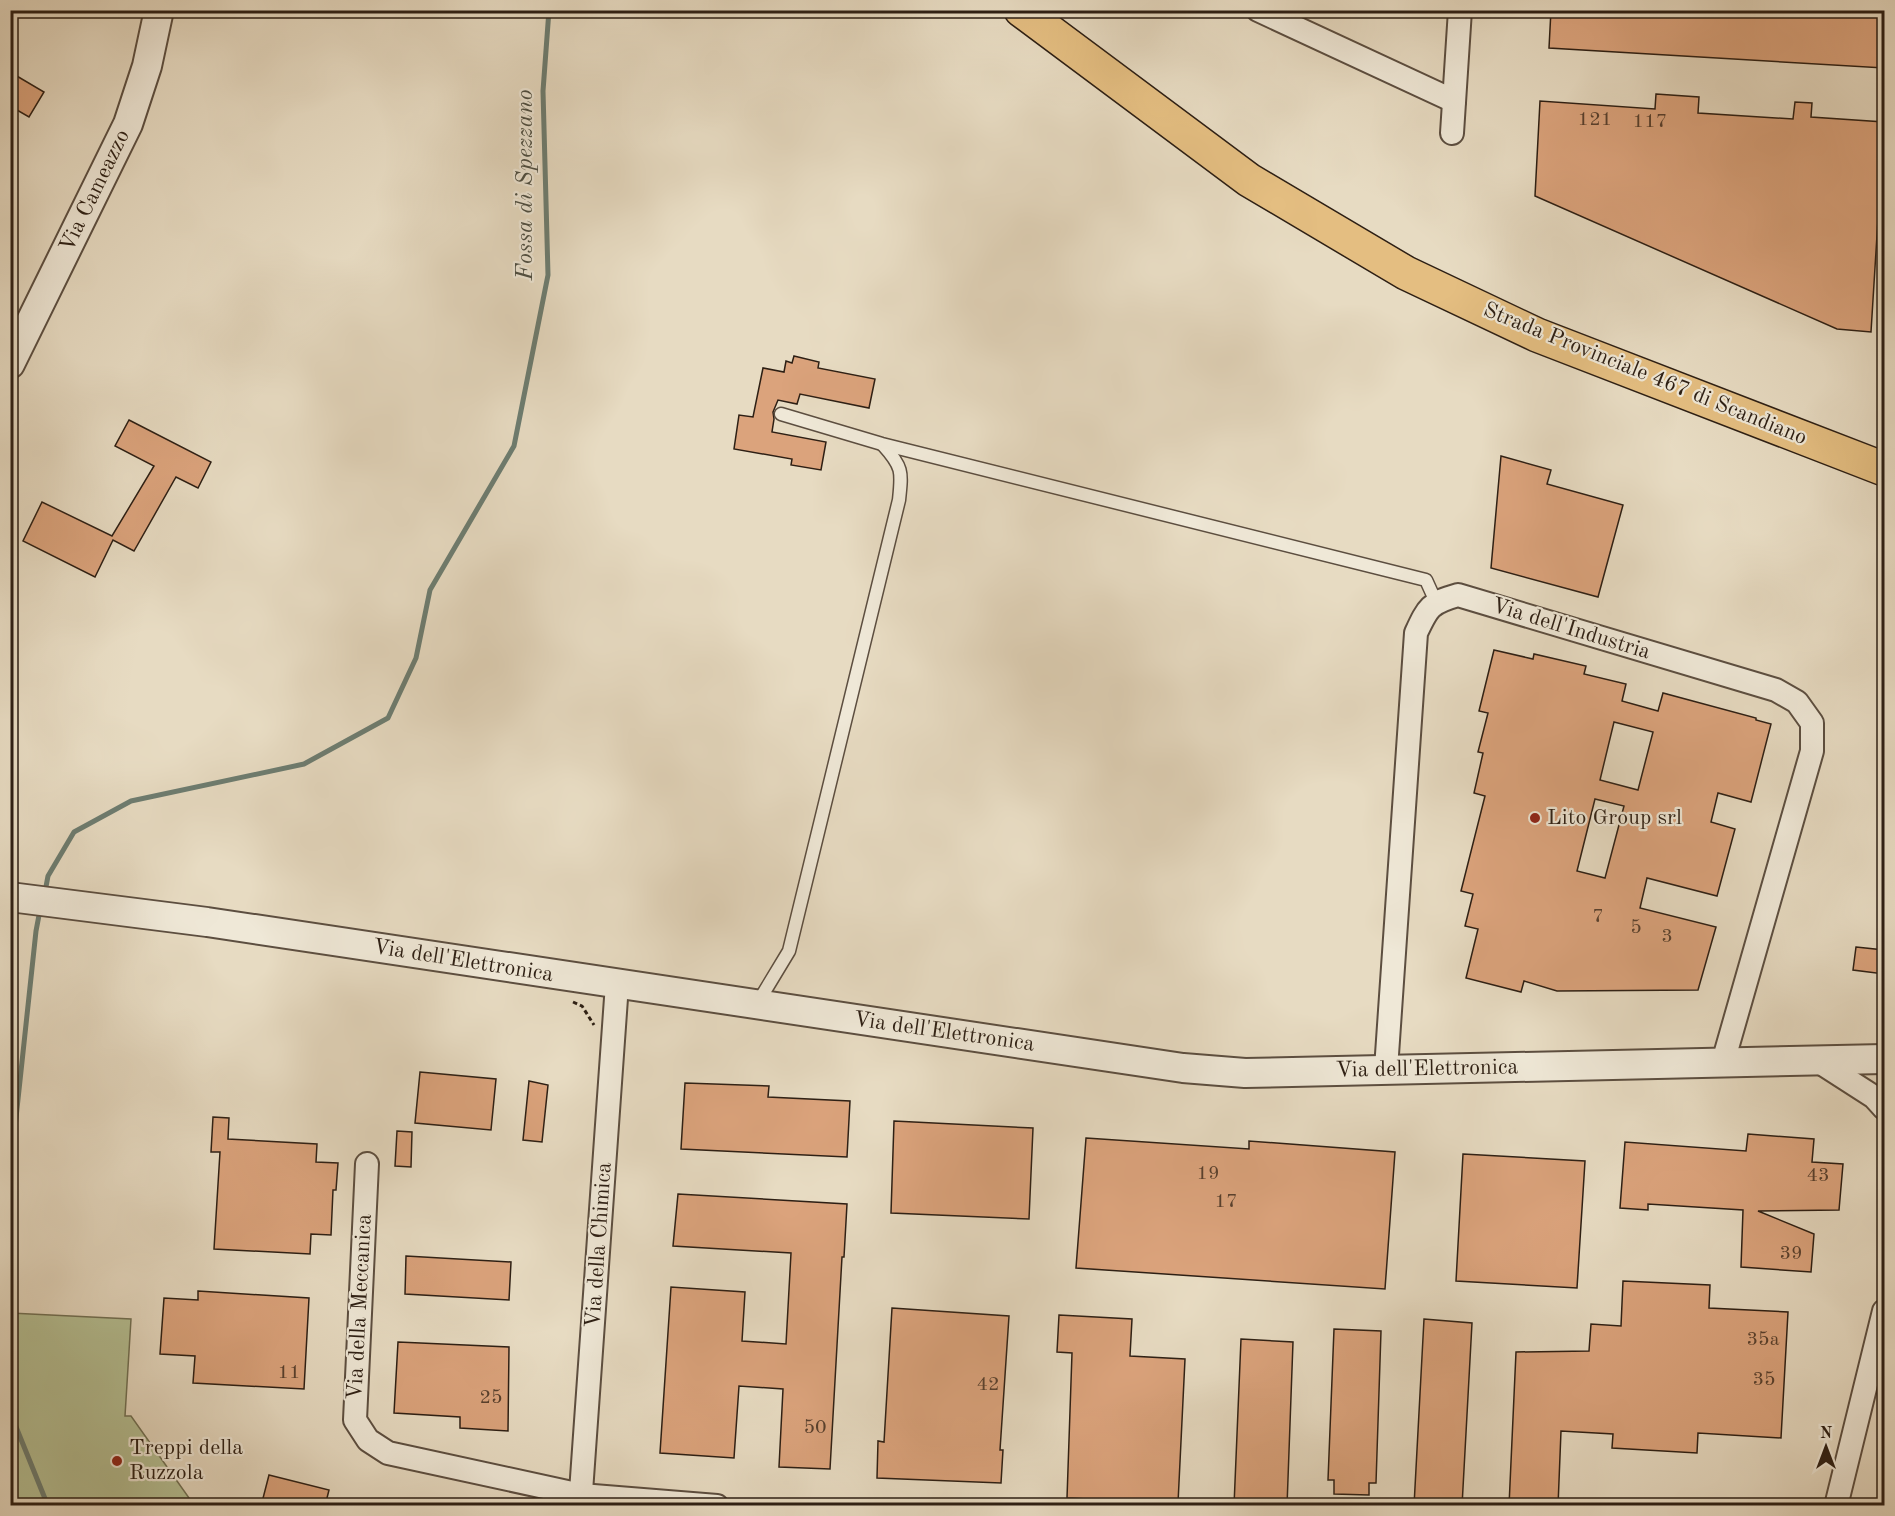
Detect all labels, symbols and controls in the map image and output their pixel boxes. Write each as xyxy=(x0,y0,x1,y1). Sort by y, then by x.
water label: Fossa di Spezzano xyxy=(514,89,538,282)
house number: 121 xyxy=(1578,110,1612,130)
house number: 117 xyxy=(1633,112,1667,132)
street label: Via Cameazzo xyxy=(56,126,134,256)
street label: Strada Provinciale 467 di Scandiano xyxy=(1480,299,1810,449)
street label: Via dell'Industria xyxy=(1489,594,1653,664)
place label: Lito Group srl xyxy=(1547,807,1682,829)
marker: Lito Group srl xyxy=(1528,811,1542,825)
house number: 7 xyxy=(1592,907,1604,927)
house number: 5 xyxy=(1630,918,1642,938)
house number: 3 xyxy=(1661,927,1673,947)
street label: Via dell'Elettronica xyxy=(371,936,555,986)
street label: Via dell'Elettronica xyxy=(852,1008,1036,1056)
street label: Via dell'Elettronica xyxy=(1336,1056,1519,1082)
street label: Via della Chimica xyxy=(582,1161,616,1329)
house number: 19 xyxy=(1196,1164,1220,1184)
house number: 43 xyxy=(1806,1166,1830,1186)
house number: 17 xyxy=(1214,1192,1238,1212)
street label: Via della Meccanica xyxy=(344,1213,376,1401)
house number: 39 xyxy=(1779,1244,1803,1264)
house number: 35a xyxy=(1746,1330,1780,1350)
house number: 11 xyxy=(277,1363,301,1383)
house number: 35 xyxy=(1752,1370,1776,1390)
house number: 42 xyxy=(976,1375,1000,1395)
house number: 25 xyxy=(479,1388,503,1408)
north arrow xyxy=(1796,1417,1856,1477)
house number: 50 xyxy=(803,1418,827,1438)
text: N xyxy=(1820,1426,1833,1442)
place label: Treppi della Ruzzola xyxy=(129,1437,243,1484)
marker: Treppi della Ruzzola xyxy=(110,1454,124,1468)

